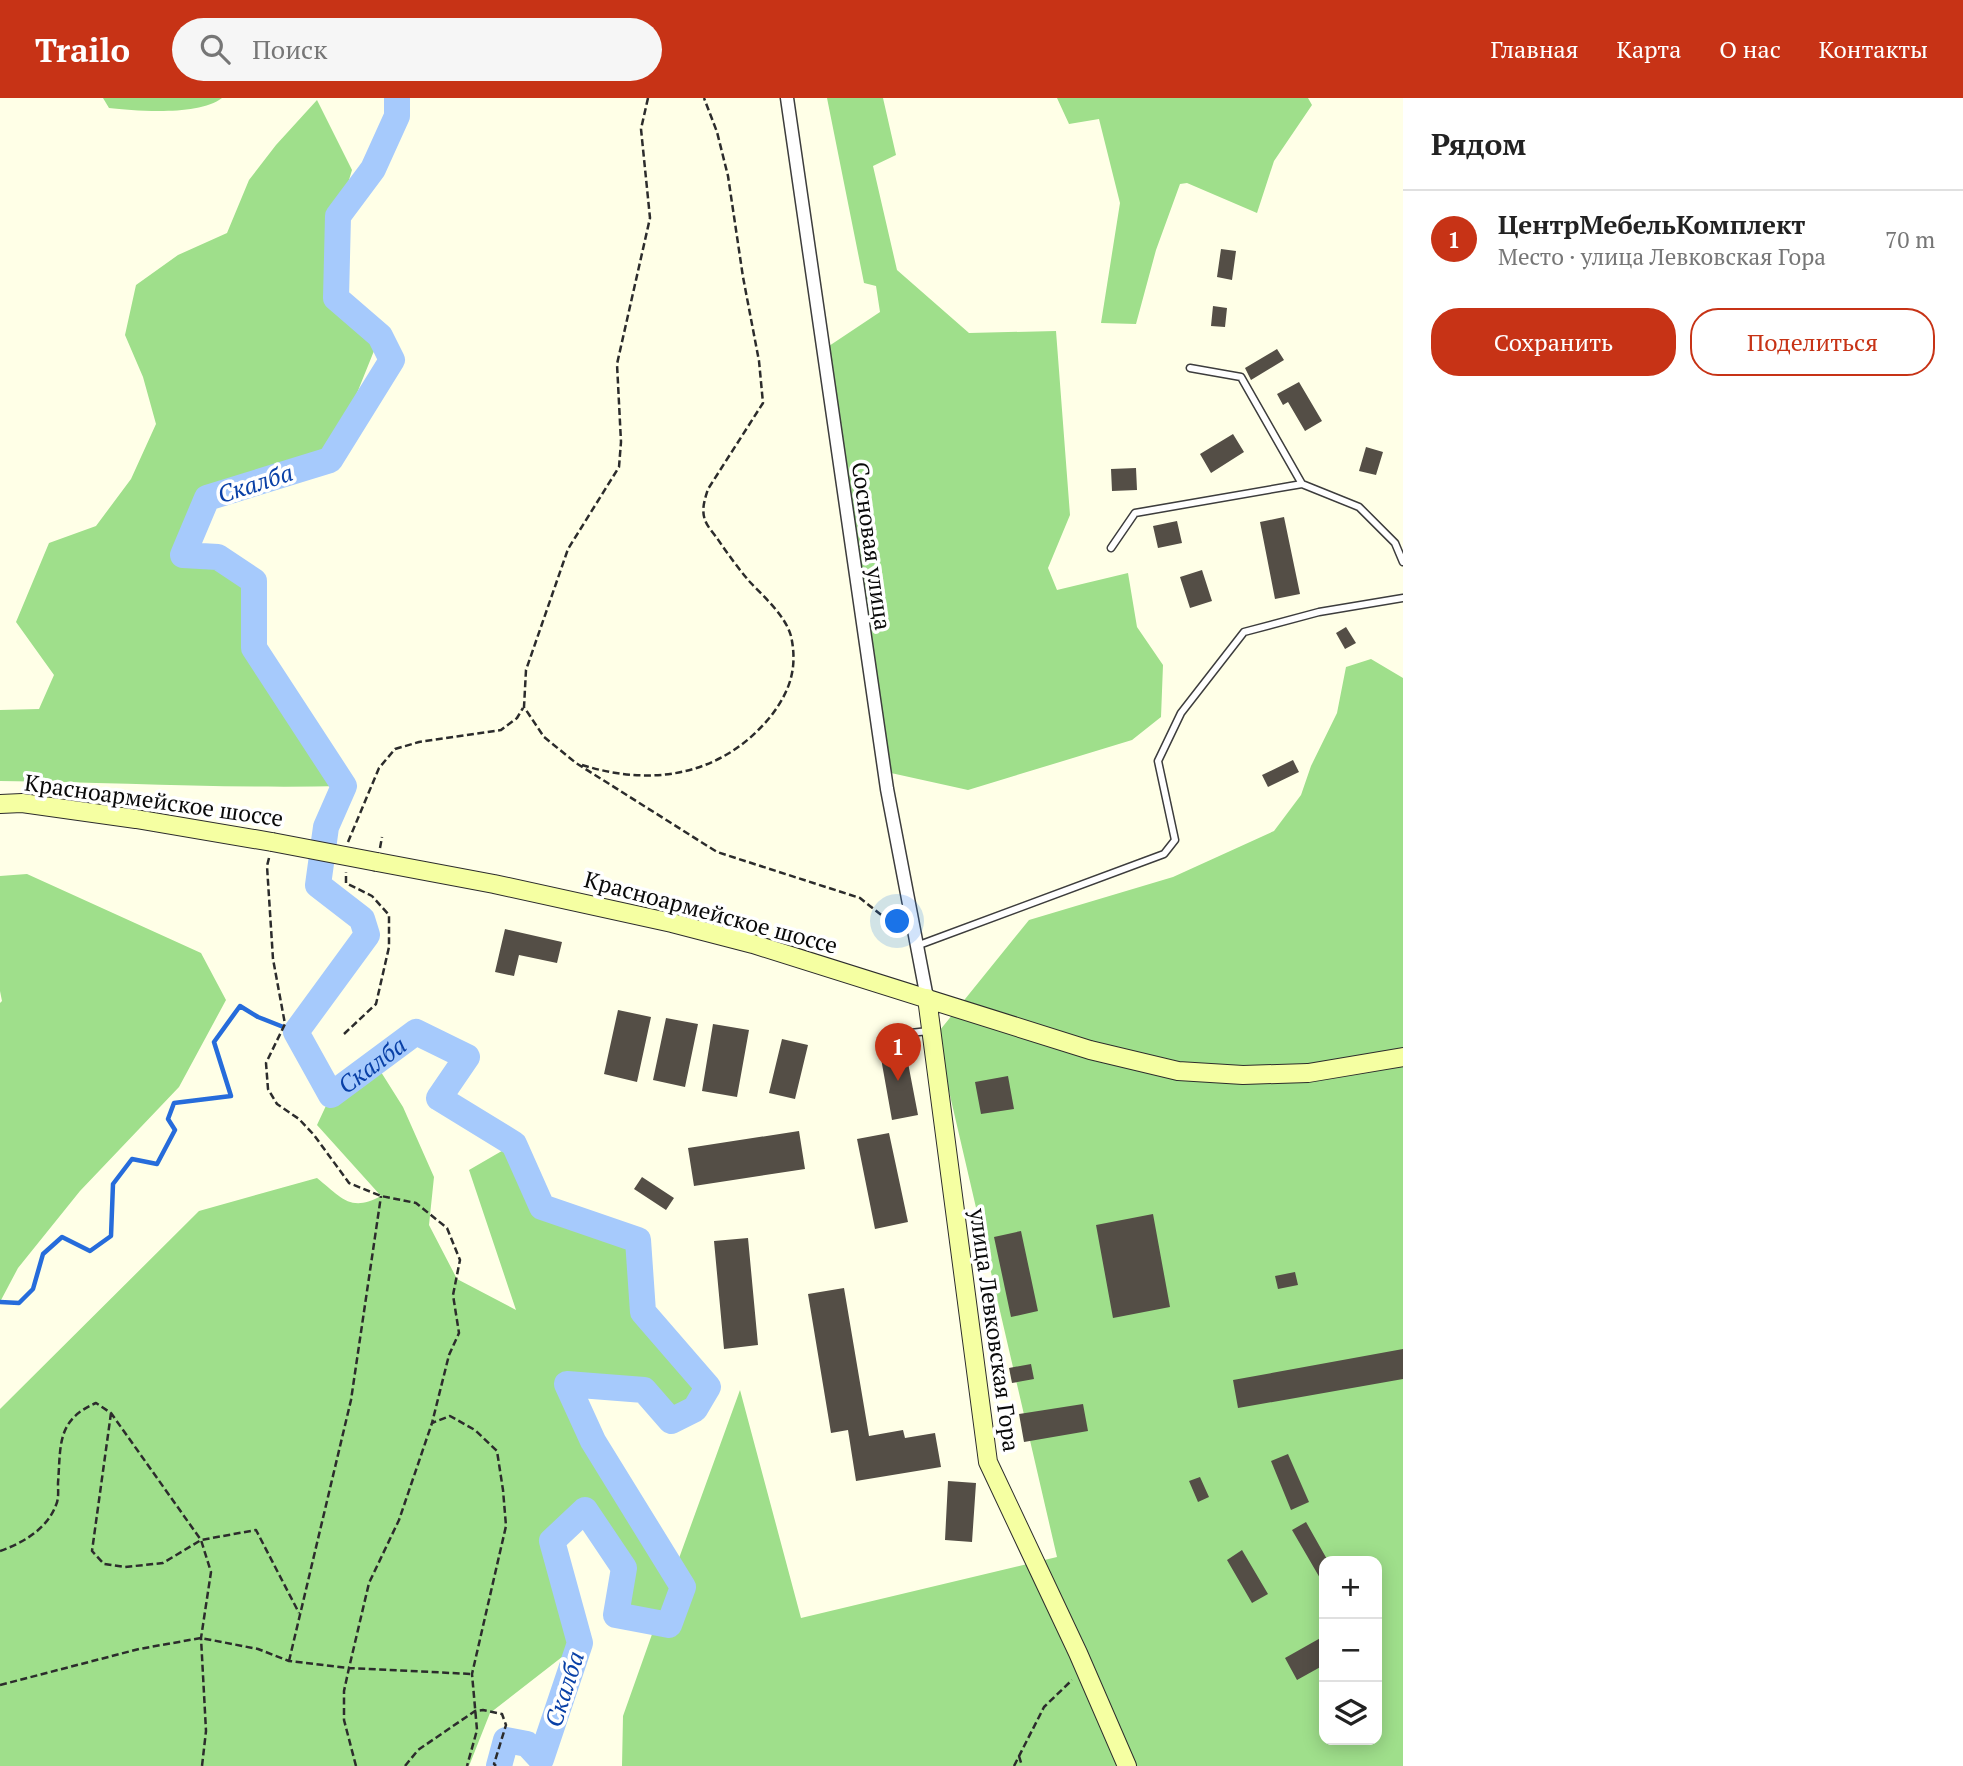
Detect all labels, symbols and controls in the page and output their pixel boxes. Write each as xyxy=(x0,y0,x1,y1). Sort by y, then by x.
search box xyxy=(172,18,662,81)
text: Trailo xyxy=(35,28,130,71)
icon: search xyxy=(196,30,234,68)
text: Поиск xyxy=(252,32,327,66)
text: Главная xyxy=(1490,33,1578,65)
text: Карта xyxy=(1616,33,1681,65)
text: О нас xyxy=(1719,33,1781,65)
text: Контакты xyxy=(1819,33,1928,65)
text: Рядом xyxy=(1431,124,1526,164)
text: ЦентрМебельКомплект xyxy=(1498,207,1805,241)
text: 1 xyxy=(1448,224,1461,255)
text: 70 m xyxy=(1885,224,1935,255)
text: Место · улица Левковская Гора xyxy=(1498,241,1826,272)
button: Сохранить xyxy=(1431,308,1676,376)
button: Поделиться xyxy=(1690,308,1935,376)
water label: Скалба xyxy=(213,456,297,510)
street label: Сосновая улица xyxy=(845,460,899,632)
street label: Красноармейское шоссе xyxy=(23,766,285,834)
street label: Красноармейское шоссе xyxy=(581,863,841,961)
your location xyxy=(880,904,914,938)
pin: 1 xyxy=(875,1023,921,1081)
water label: Скалба xyxy=(331,1029,413,1101)
street label: улица Левковская Гора xyxy=(962,1205,1027,1454)
map controls xyxy=(1319,1556,1382,1745)
button: + xyxy=(1319,1556,1382,1619)
button: − xyxy=(1319,1619,1382,1682)
water label: Скалба xyxy=(537,1647,591,1731)
button: layers xyxy=(1319,1682,1382,1745)

